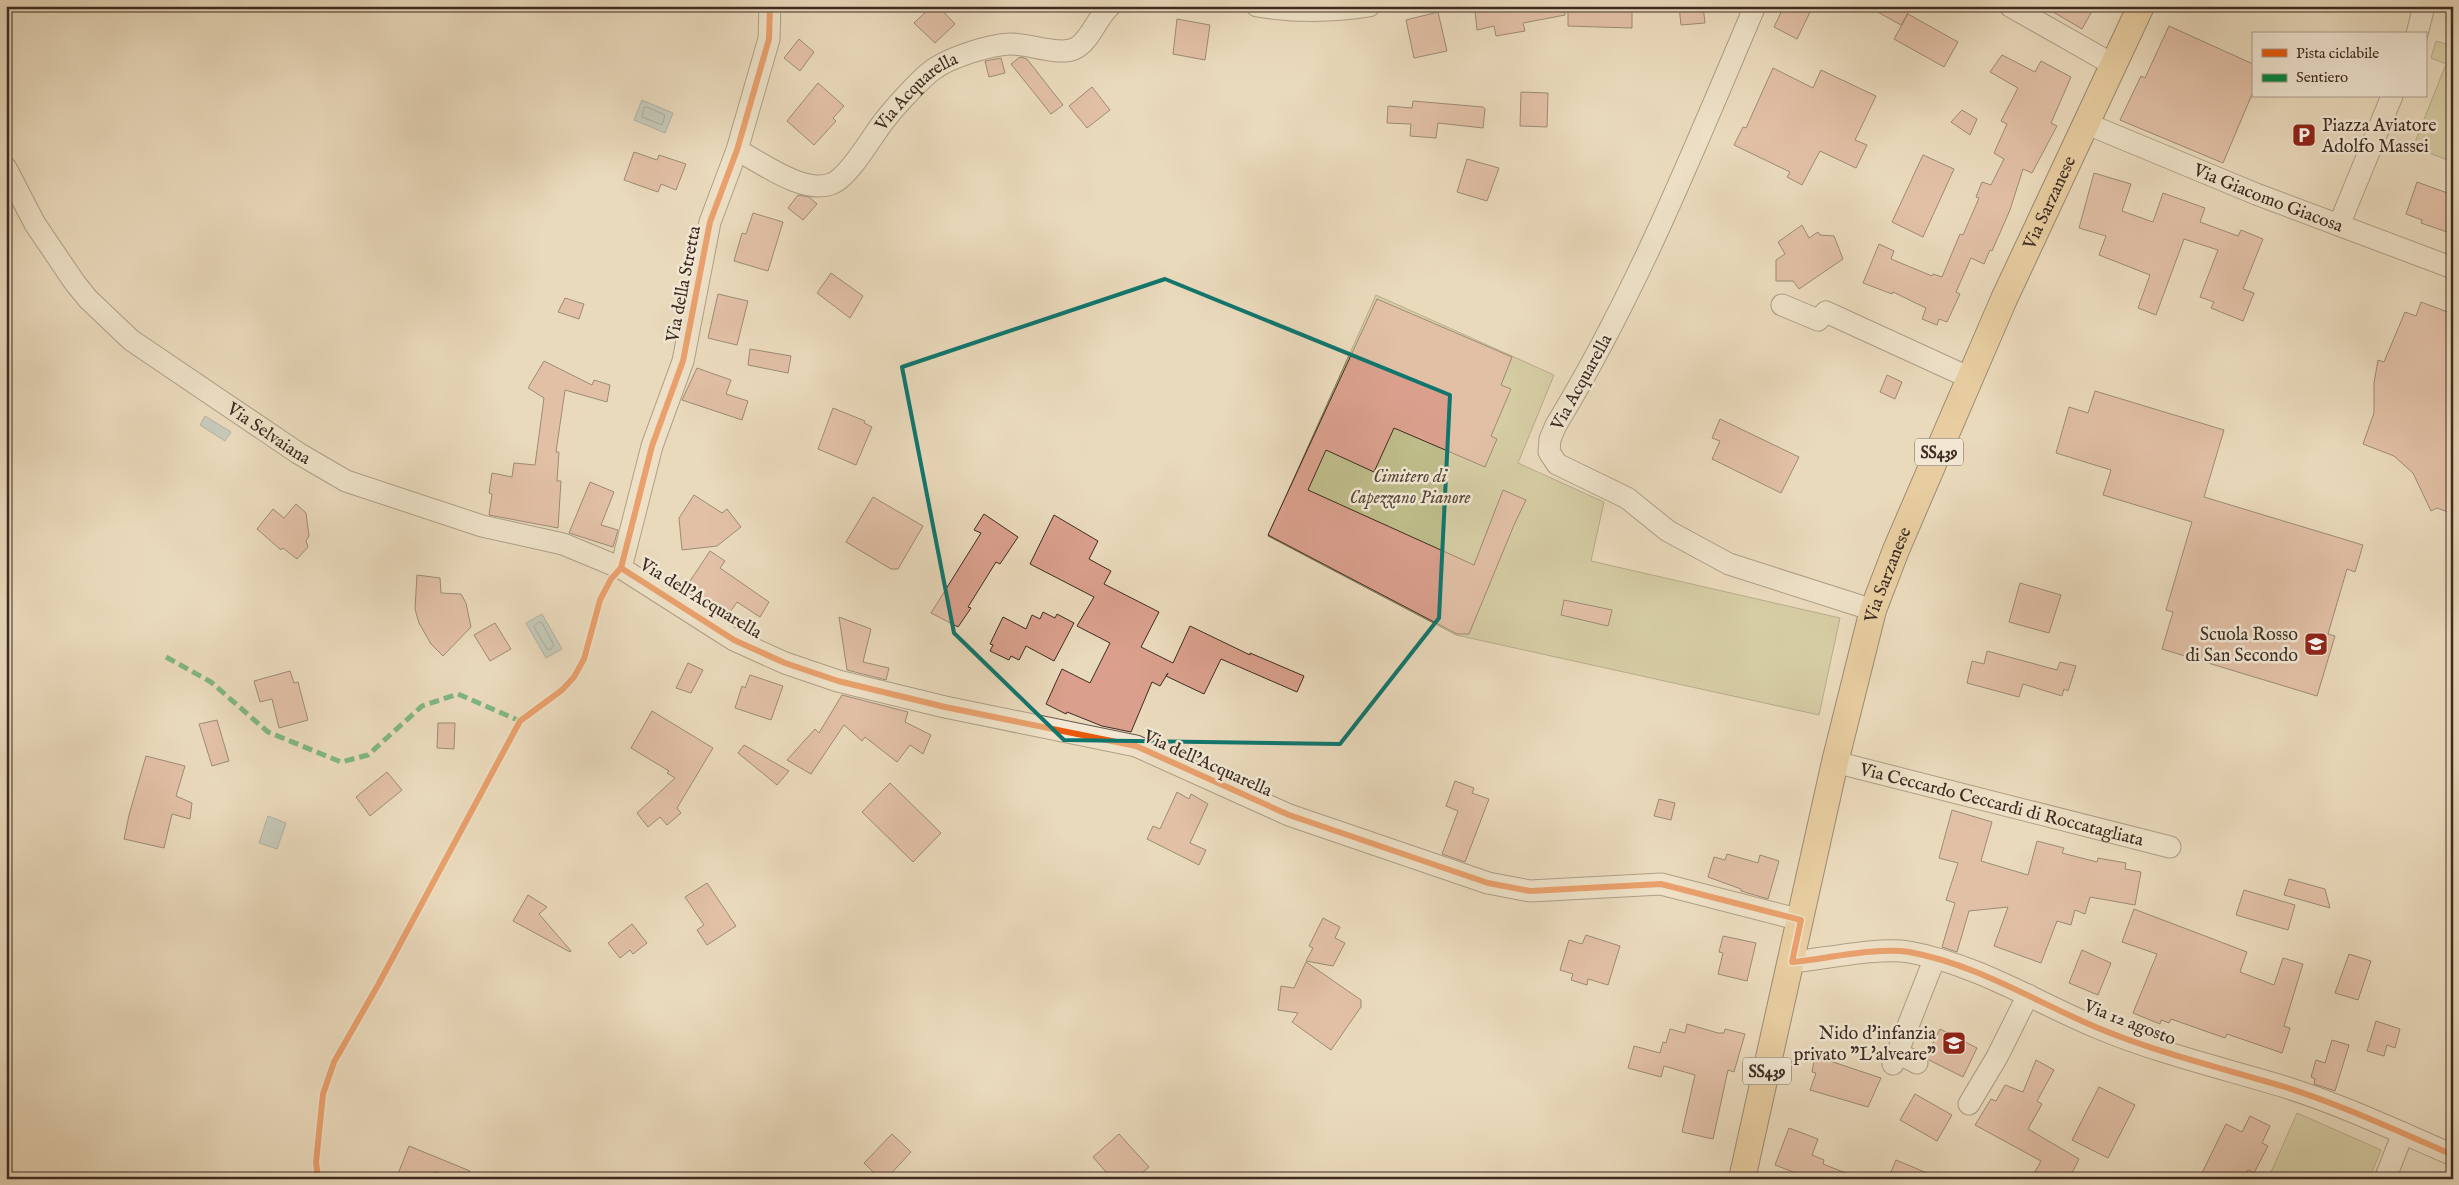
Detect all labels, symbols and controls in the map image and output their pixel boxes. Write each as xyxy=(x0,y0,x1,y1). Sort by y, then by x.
legend xyxy=(2252,32,2426,98)
text: Pista ciclabile xyxy=(2296,44,2379,63)
street label: Via Acquarella xyxy=(870,48,962,137)
text: Sentiero xyxy=(2296,68,2348,87)
place label: Piazza Aviatore Adolfo Massei xyxy=(2321,115,2436,159)
parking icon: Piazza Aviatore Adolfo Massei xyxy=(2291,122,2317,148)
street label: Via Sarzanese xyxy=(2018,153,2082,254)
street label: Via Giacomo Giacosa xyxy=(2189,159,2346,239)
street label: Via della Stretta xyxy=(662,224,707,345)
street label: Via Acquarella xyxy=(1546,330,1618,436)
street label: Via Selvaiana xyxy=(221,398,315,471)
road number: SS439 xyxy=(1915,438,1963,466)
park label: Cimitero di Capezzano Pianore xyxy=(1349,466,1471,510)
street label: Via Sarzanese xyxy=(1860,524,1917,626)
street label: Via dell'Acquarella xyxy=(634,553,766,645)
place label: Scuola Rosso di San Secondo xyxy=(2185,624,2298,668)
school or university icon: Scuola Rosso di San Secondo xyxy=(2303,631,2329,657)
street label: Via dell'Acquarella xyxy=(1138,725,1276,803)
street label: Via Ceccardo Ceccardi di Roccatagliata xyxy=(1856,758,2146,853)
street label: Via 12 agosto xyxy=(2079,995,2179,1052)
place label: Nido d'infanzia privato "L'alveare" xyxy=(1794,1023,1936,1067)
school or university icon: Nido d'infanzia privato "L'alveare" xyxy=(1941,1030,1967,1056)
road number: SS439 xyxy=(1743,1058,1791,1084)

